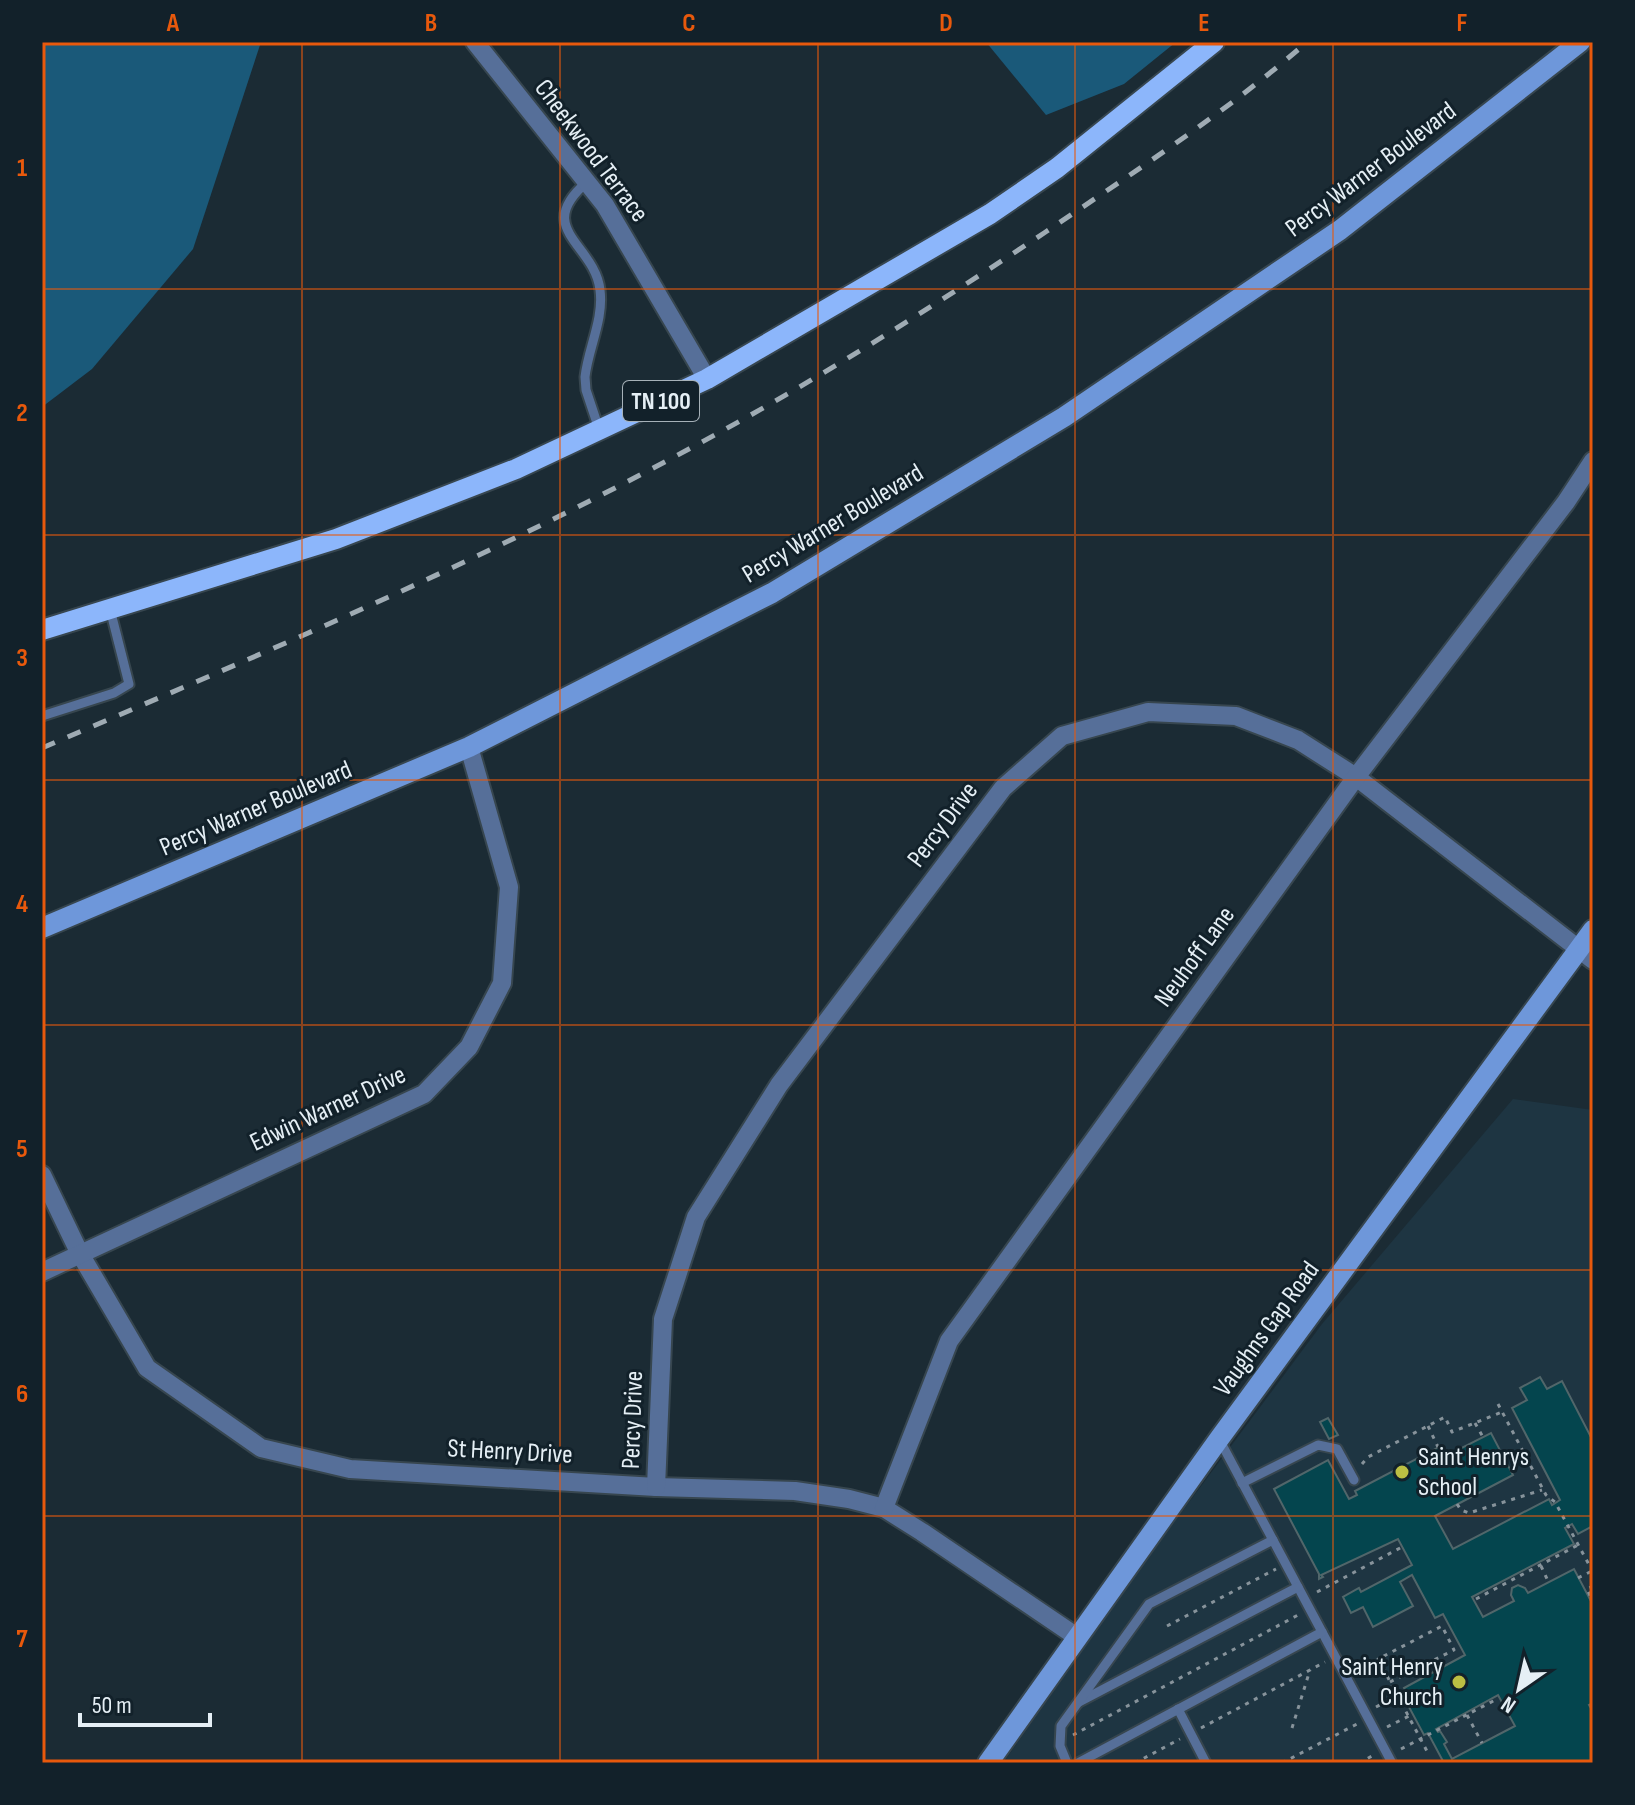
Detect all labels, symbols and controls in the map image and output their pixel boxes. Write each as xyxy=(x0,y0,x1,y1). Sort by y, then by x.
text: A xyxy=(166,8,180,39)
text: B xyxy=(425,8,437,39)
text: C xyxy=(682,8,696,39)
text: D xyxy=(939,8,953,39)
text: E xyxy=(1198,8,1210,39)
text: F xyxy=(1457,8,1468,39)
street label: Cheekwood Terrace xyxy=(527,74,655,228)
street label: Percy Warner Boulevard xyxy=(1280,96,1462,244)
text: 1 xyxy=(17,153,27,184)
road number: TN 100 xyxy=(623,381,699,421)
text: 2 xyxy=(16,398,28,429)
street label: Percy Warner Boulevard xyxy=(737,458,929,590)
text: 3 xyxy=(16,643,28,674)
street label: Percy Warner Boulevard xyxy=(155,755,357,863)
street label: Percy Drive xyxy=(901,776,985,874)
text: 4 xyxy=(16,889,28,920)
street label: Neuhoff Lane xyxy=(1148,901,1242,1013)
street label: Edwin Warner Drive xyxy=(245,1059,411,1159)
text: 5 xyxy=(16,1134,28,1165)
street label: Vaughns Gap Road xyxy=(1208,1256,1326,1402)
street label: Percy Drive xyxy=(616,1370,650,1470)
text: 6 xyxy=(16,1379,28,1410)
street label: St Henry Drive xyxy=(447,1433,573,1471)
place label: Saint Henrys School xyxy=(1418,1442,1529,1503)
marker: Saint Henrys School xyxy=(1393,1463,1411,1481)
text: 7 xyxy=(16,1624,28,1655)
north arrow xyxy=(1479,1649,1559,1729)
place label: Saint Henry Church xyxy=(1341,1652,1443,1713)
marker: Saint Henry Church xyxy=(1450,1673,1468,1691)
scale bar xyxy=(80,1677,210,1727)
text: N xyxy=(1496,1690,1521,1719)
text: 50 m xyxy=(92,1691,132,1720)

